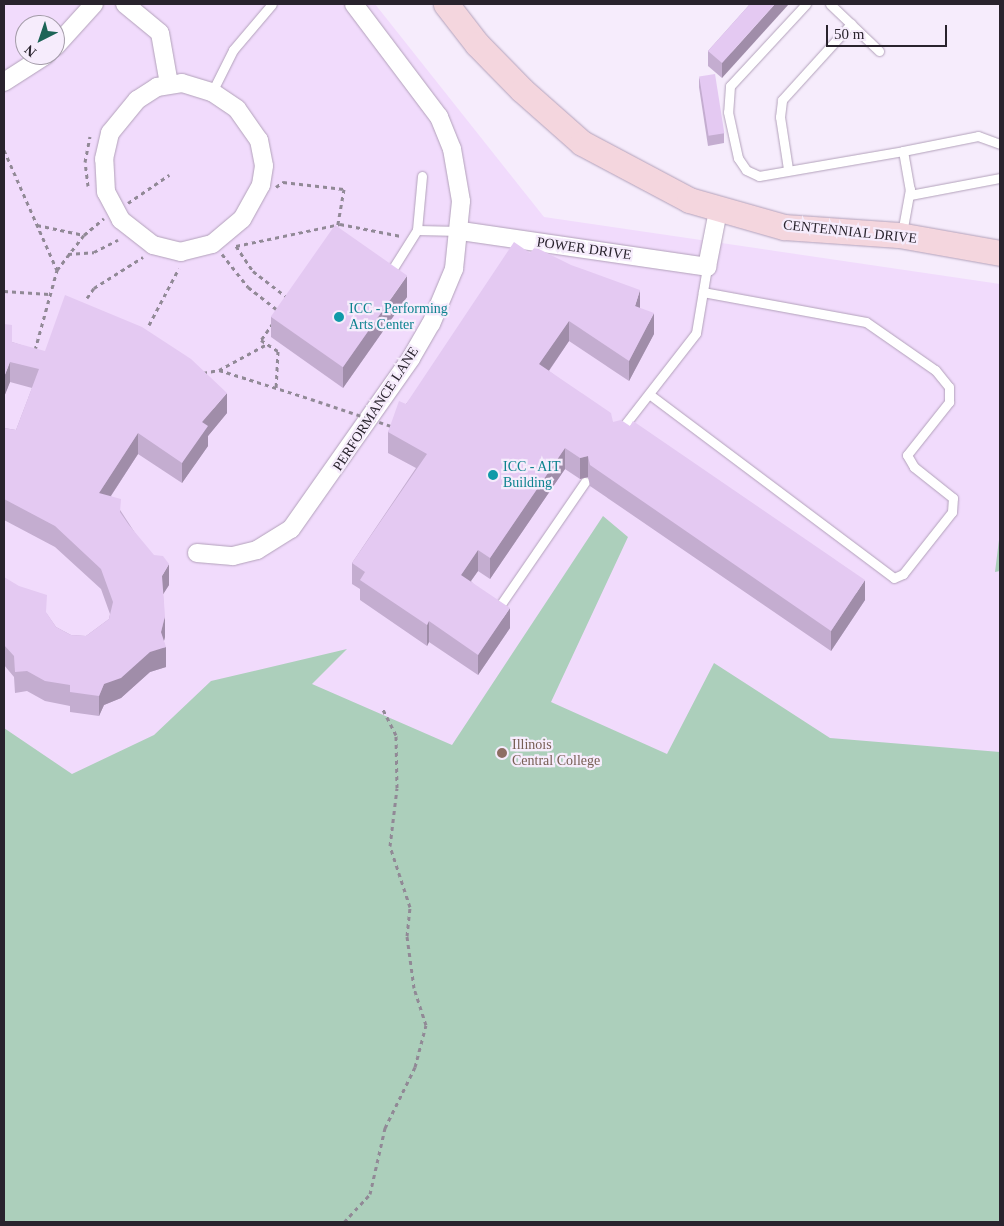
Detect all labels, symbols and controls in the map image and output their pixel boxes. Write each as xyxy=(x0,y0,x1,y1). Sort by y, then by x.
north arrow xyxy=(15,15,65,65)
scale bar xyxy=(829,15,950,47)
text: 50 m xyxy=(834,26,864,42)
text: N xyxy=(22,42,39,60)
street label: CENTENNIAL DRIVE xyxy=(782,217,918,247)
street label: POWER DRIVE xyxy=(536,234,632,264)
place label: ICC - Performing Arts Center xyxy=(349,301,448,334)
marker: ICC - Performing Arts Center xyxy=(333,311,345,323)
street label: PERFORMANCE LANE xyxy=(330,344,422,474)
place label: ICC - AIT Building xyxy=(503,459,561,492)
marker: ICC - AIT Building xyxy=(487,469,499,481)
place label: Illinois Central College xyxy=(512,737,600,770)
marker: Illinois Central College xyxy=(496,747,508,759)

